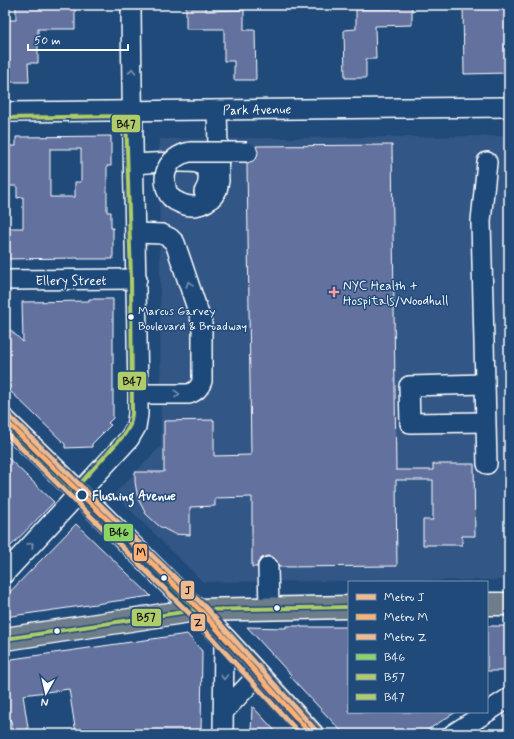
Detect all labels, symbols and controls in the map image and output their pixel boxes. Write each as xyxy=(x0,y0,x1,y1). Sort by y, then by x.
scale bar xyxy=(28,26,128,52)
text: 50 m xyxy=(34,33,61,49)
one-way arrow xyxy=(128,68,136,74)
street label: Park Avenue xyxy=(223,101,292,120)
line badge: B47 xyxy=(111,114,141,133)
text: B47 xyxy=(117,118,136,132)
street label: Ellery Street xyxy=(36,273,107,290)
place label: NYC Health + Hospitals/Woodhull xyxy=(343,278,448,310)
one-way arrow xyxy=(185,280,193,287)
marker: NYC Health + Hospitals/Woodhull xyxy=(328,286,340,298)
place label: Marcus Garvey Boulevard & Broadway xyxy=(138,304,247,335)
marker: Marcus Garvey Boulevard & Broadway xyxy=(126,312,136,322)
line badge: B47 xyxy=(117,371,147,391)
text: B47 xyxy=(123,375,142,389)
one-way arrow xyxy=(174,390,180,398)
marker: Flushing Avenue xyxy=(75,488,89,502)
place label: Flushing Avenue xyxy=(92,488,176,508)
line badge: B46 xyxy=(103,523,134,542)
text: B46 xyxy=(109,526,129,540)
one-way arrow xyxy=(27,542,34,550)
line badge: M xyxy=(133,543,148,562)
text: M xyxy=(136,546,146,560)
unlabelled marker xyxy=(159,573,169,583)
line badge: J xyxy=(180,580,195,600)
legend xyxy=(348,581,488,713)
text: J xyxy=(185,584,192,598)
text: Metro J xyxy=(384,590,424,606)
unlabelled marker xyxy=(272,603,282,613)
line badge: B57 xyxy=(131,608,162,627)
text: Metro M xyxy=(384,610,428,626)
text: B57 xyxy=(136,611,156,625)
line badge: Z xyxy=(190,613,206,632)
text: Z xyxy=(194,616,203,630)
unlabelled marker xyxy=(52,626,62,636)
text: Metro Z xyxy=(384,630,427,646)
text: B46 xyxy=(384,650,406,666)
text: B57 xyxy=(384,670,405,686)
north arrow xyxy=(26,673,66,713)
one-way arrow xyxy=(220,674,228,680)
text: B47 xyxy=(384,690,405,706)
text: N xyxy=(40,694,49,709)

